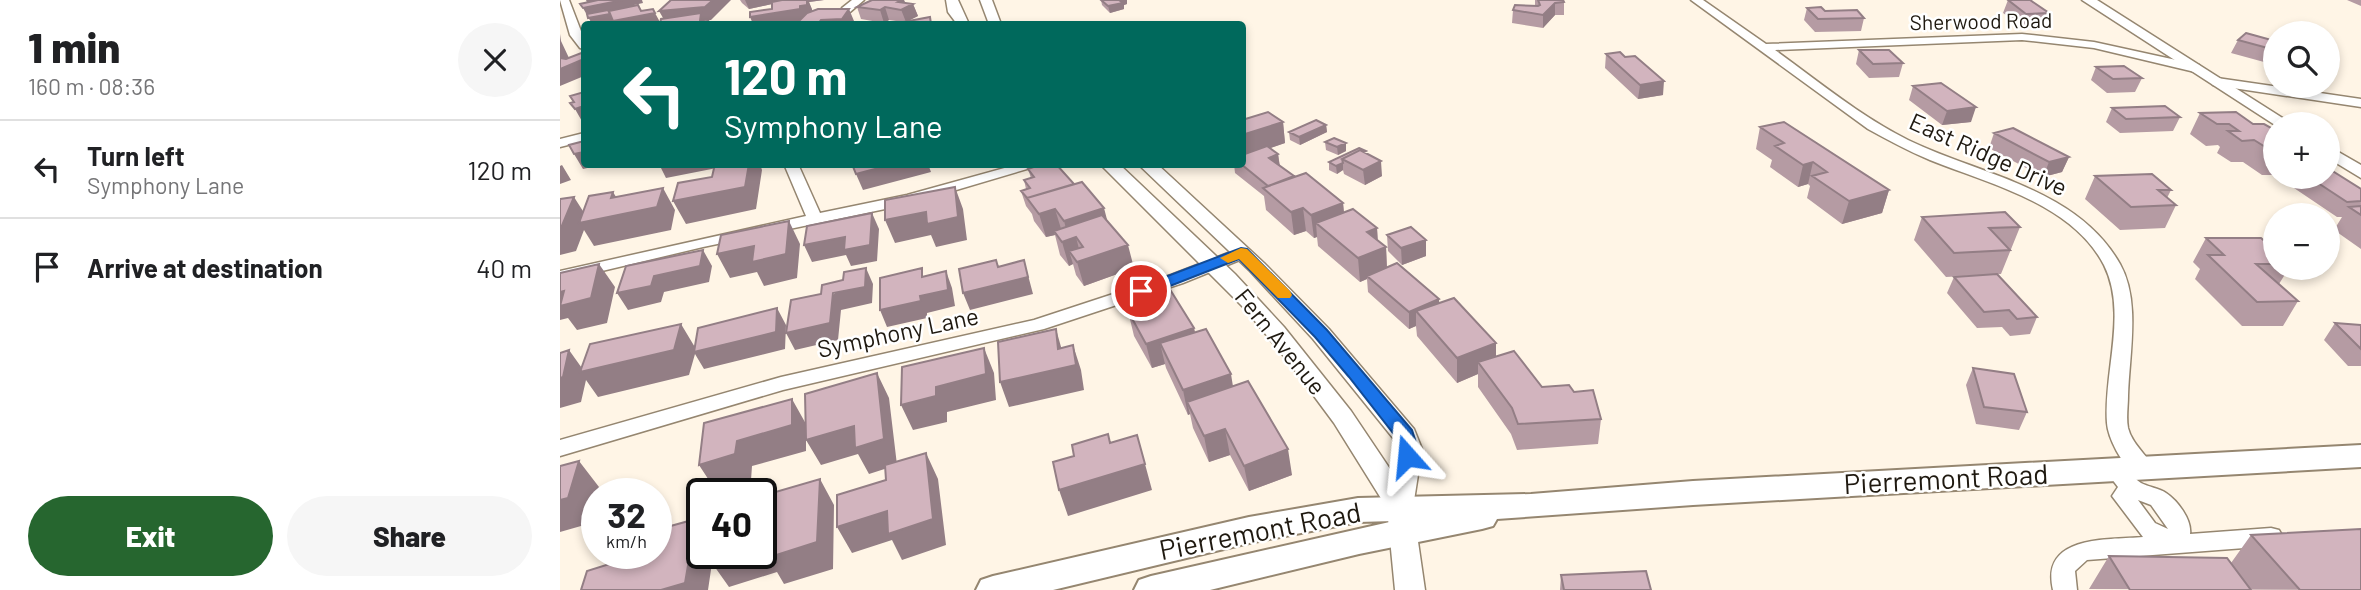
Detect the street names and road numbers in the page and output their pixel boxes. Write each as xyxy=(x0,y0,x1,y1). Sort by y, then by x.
street label: Sherwood Road xyxy=(1909,7,2053,34)
street label: East Ridge Drive xyxy=(1905,106,2072,201)
street label: Fern Avenue xyxy=(1230,282,1333,400)
street label: Symphony Lane xyxy=(814,300,981,363)
street label: Pierremont Road xyxy=(1843,456,2049,500)
street label: Pierremont Road xyxy=(1156,494,1364,566)

